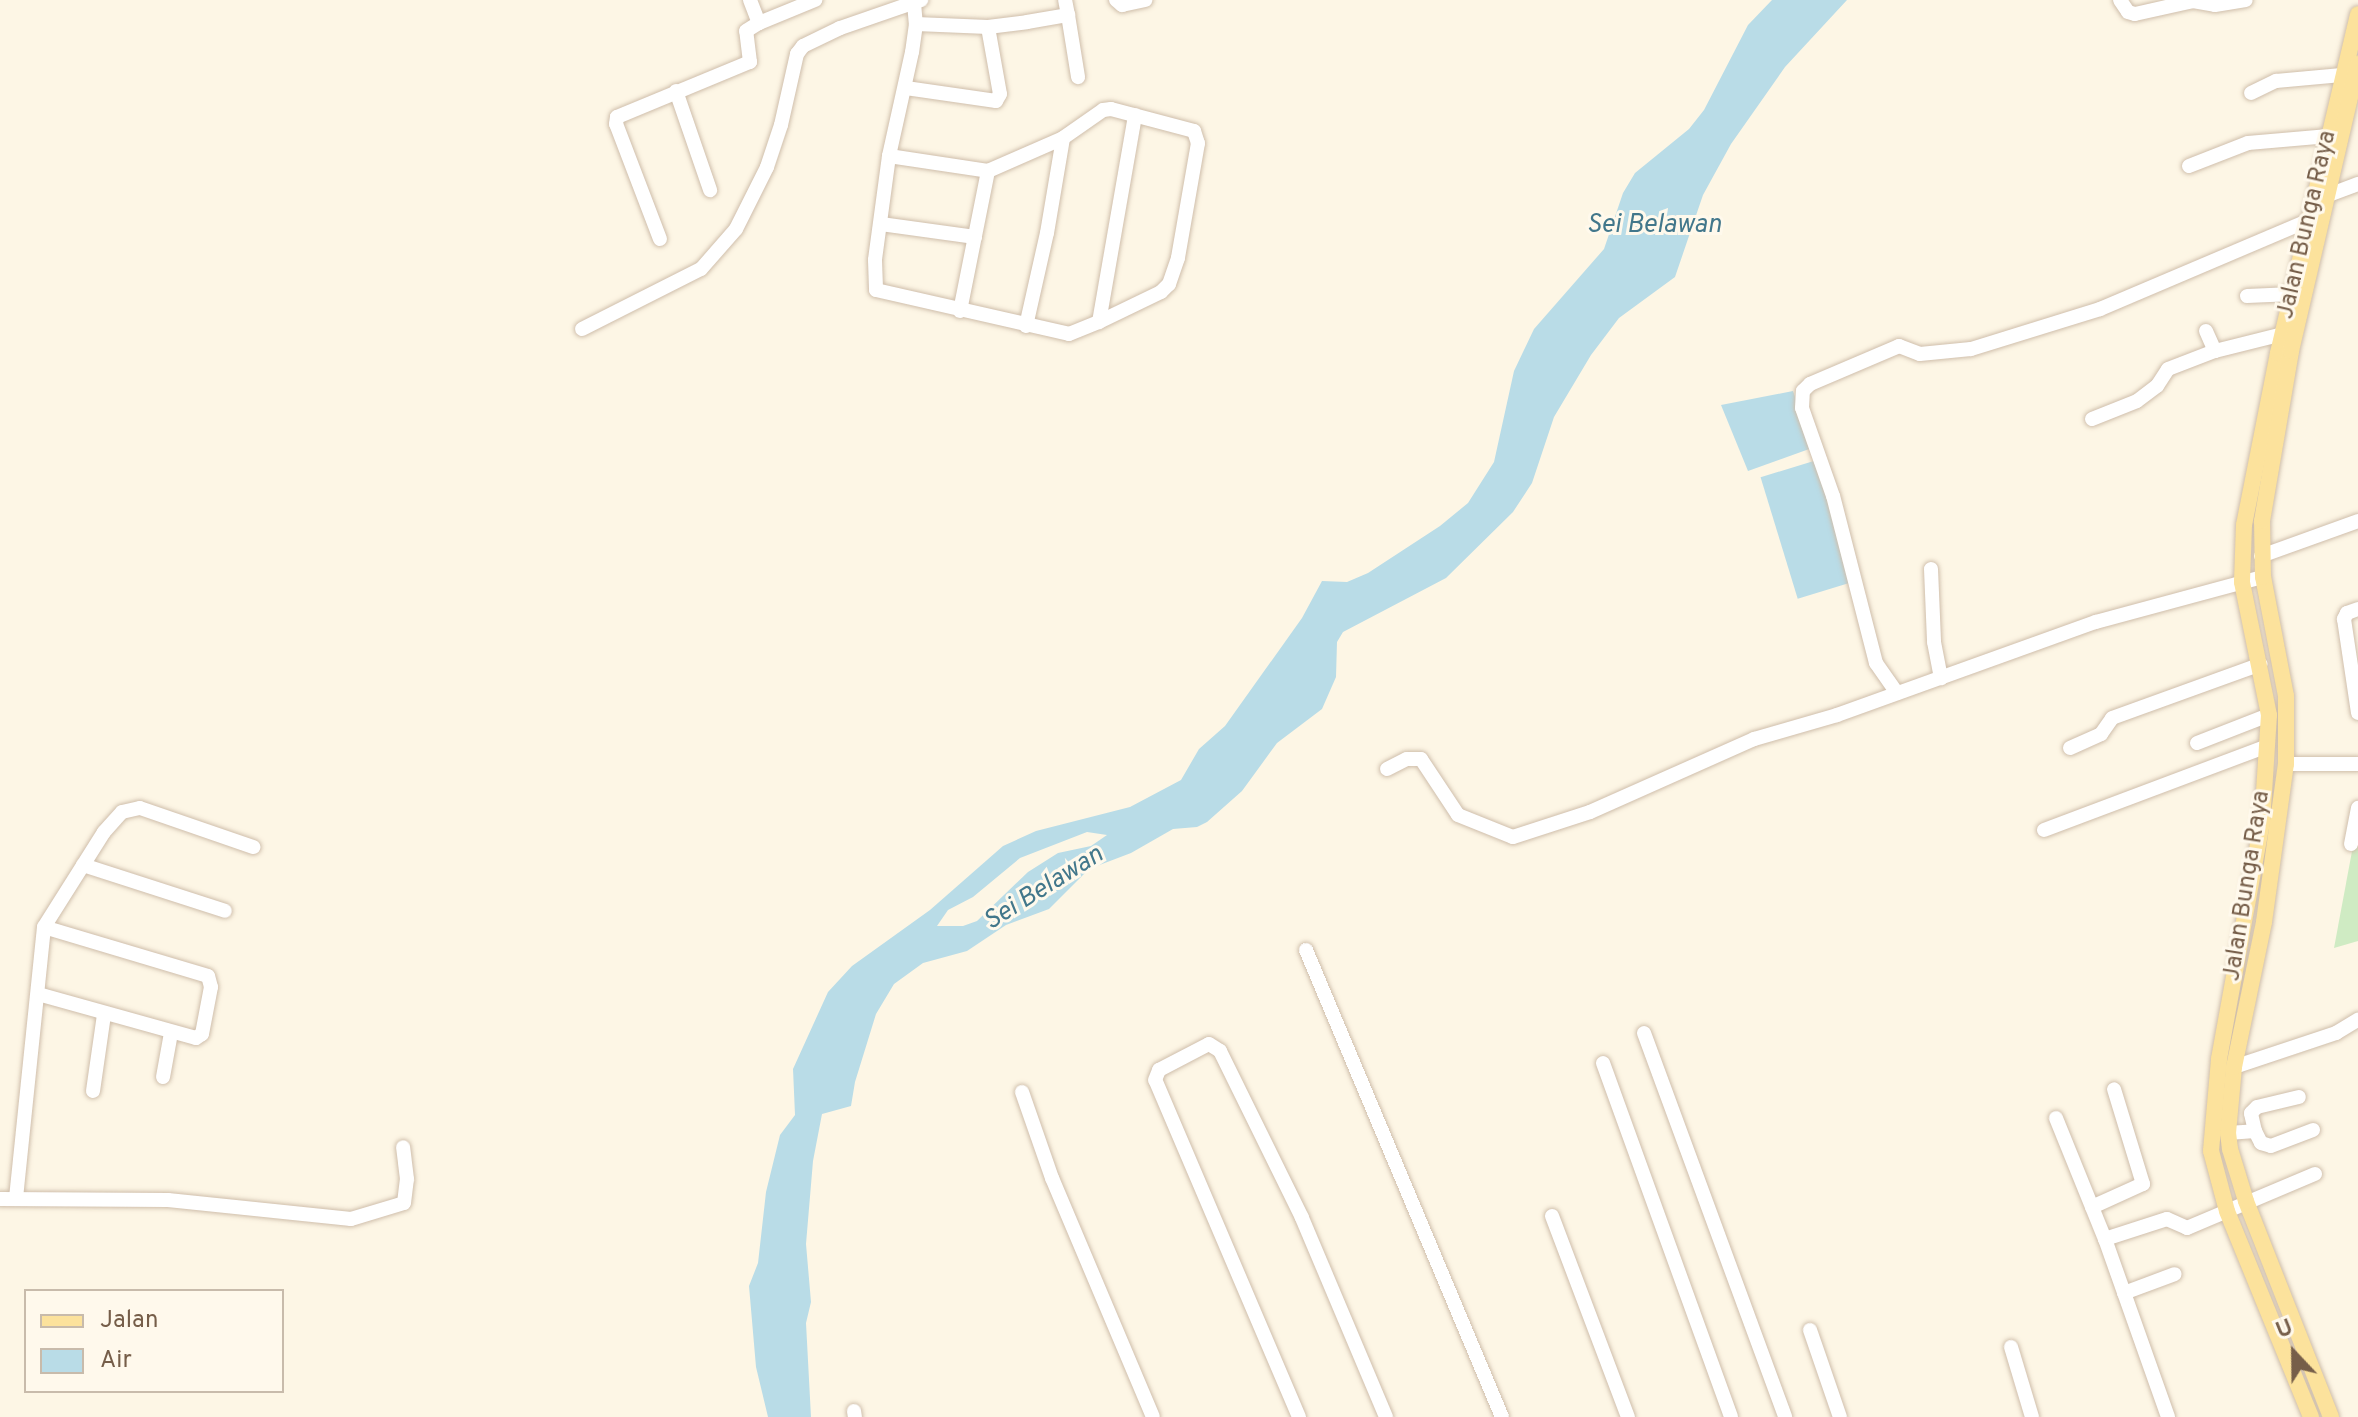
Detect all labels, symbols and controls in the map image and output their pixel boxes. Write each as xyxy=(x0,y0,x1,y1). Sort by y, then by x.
street label: Jalan Bunga Raya xyxy=(2272,128,2344,322)
water label: Sei Belawan xyxy=(1587,210,1721,242)
street label: Jalan Bunga Raya xyxy=(2219,789,2277,983)
water label: Sei Belawan xyxy=(978,840,1110,938)
legend xyxy=(24,1289,284,1393)
text: Jalan xyxy=(100,1306,158,1336)
north arrow xyxy=(2254,1313,2334,1393)
text: U xyxy=(2272,1315,2297,1346)
text: Air xyxy=(100,1346,132,1376)

